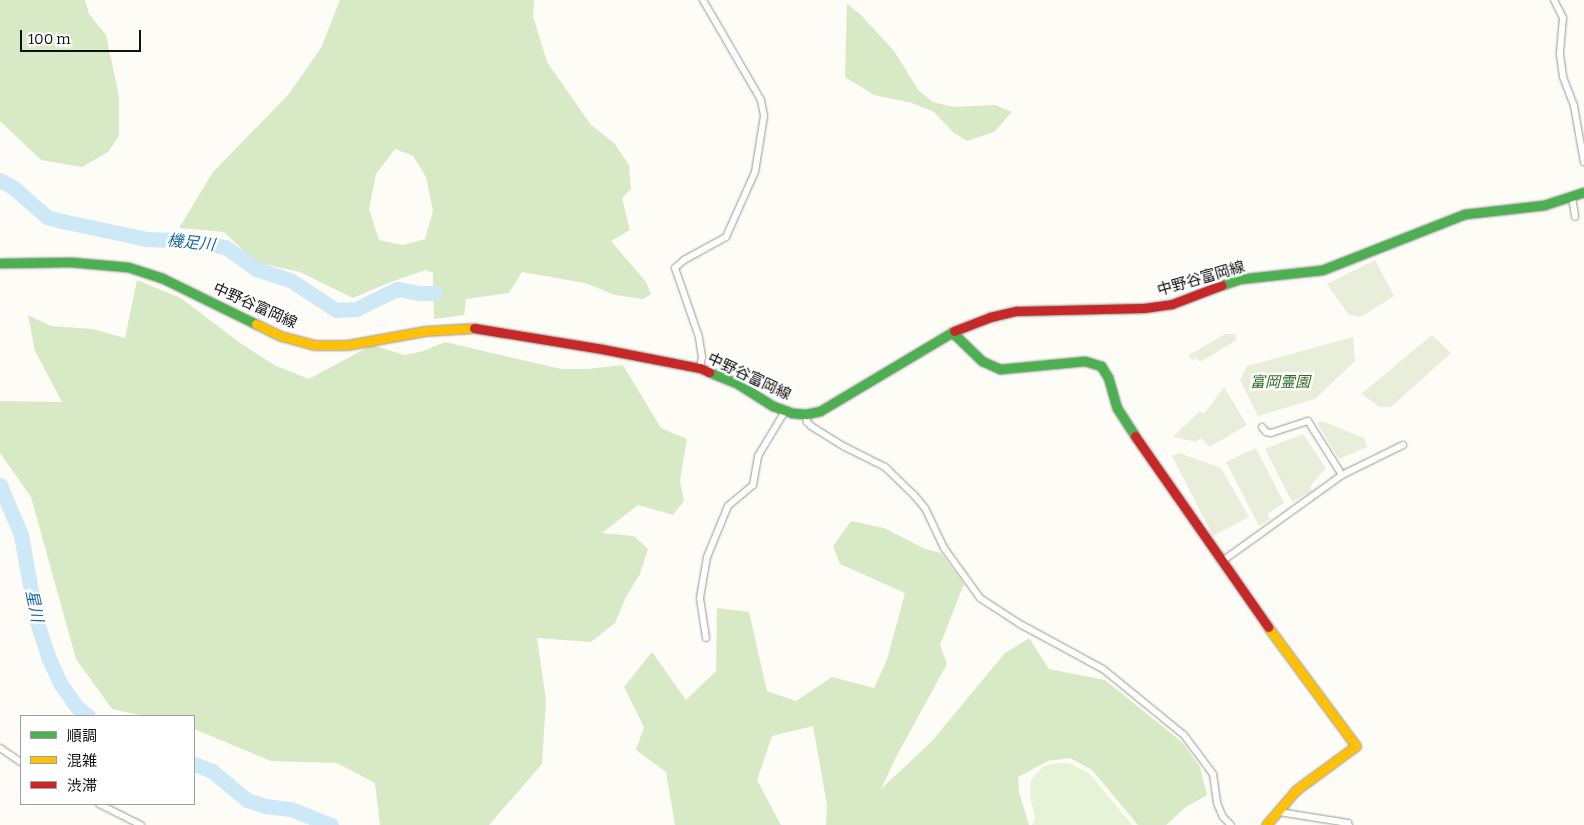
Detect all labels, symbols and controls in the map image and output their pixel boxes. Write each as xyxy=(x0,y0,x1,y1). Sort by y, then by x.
scale bar xyxy=(22,20,144,52)
text: 100 m xyxy=(28,30,71,48)
water label: 機足川 xyxy=(166,231,216,255)
street label: 中野谷富岡線 xyxy=(1155,258,1247,300)
street label: 中野谷富岡線 xyxy=(210,279,300,333)
street label: 中野谷富岡線 xyxy=(704,350,794,404)
park label: 富岡霊園 xyxy=(1250,374,1310,392)
water label: 星川 xyxy=(21,588,47,624)
legend xyxy=(20,715,195,805)
text: 順調 xyxy=(67,727,97,745)
text: 混雑 xyxy=(67,752,97,770)
text: 渋滞 xyxy=(67,777,97,795)

